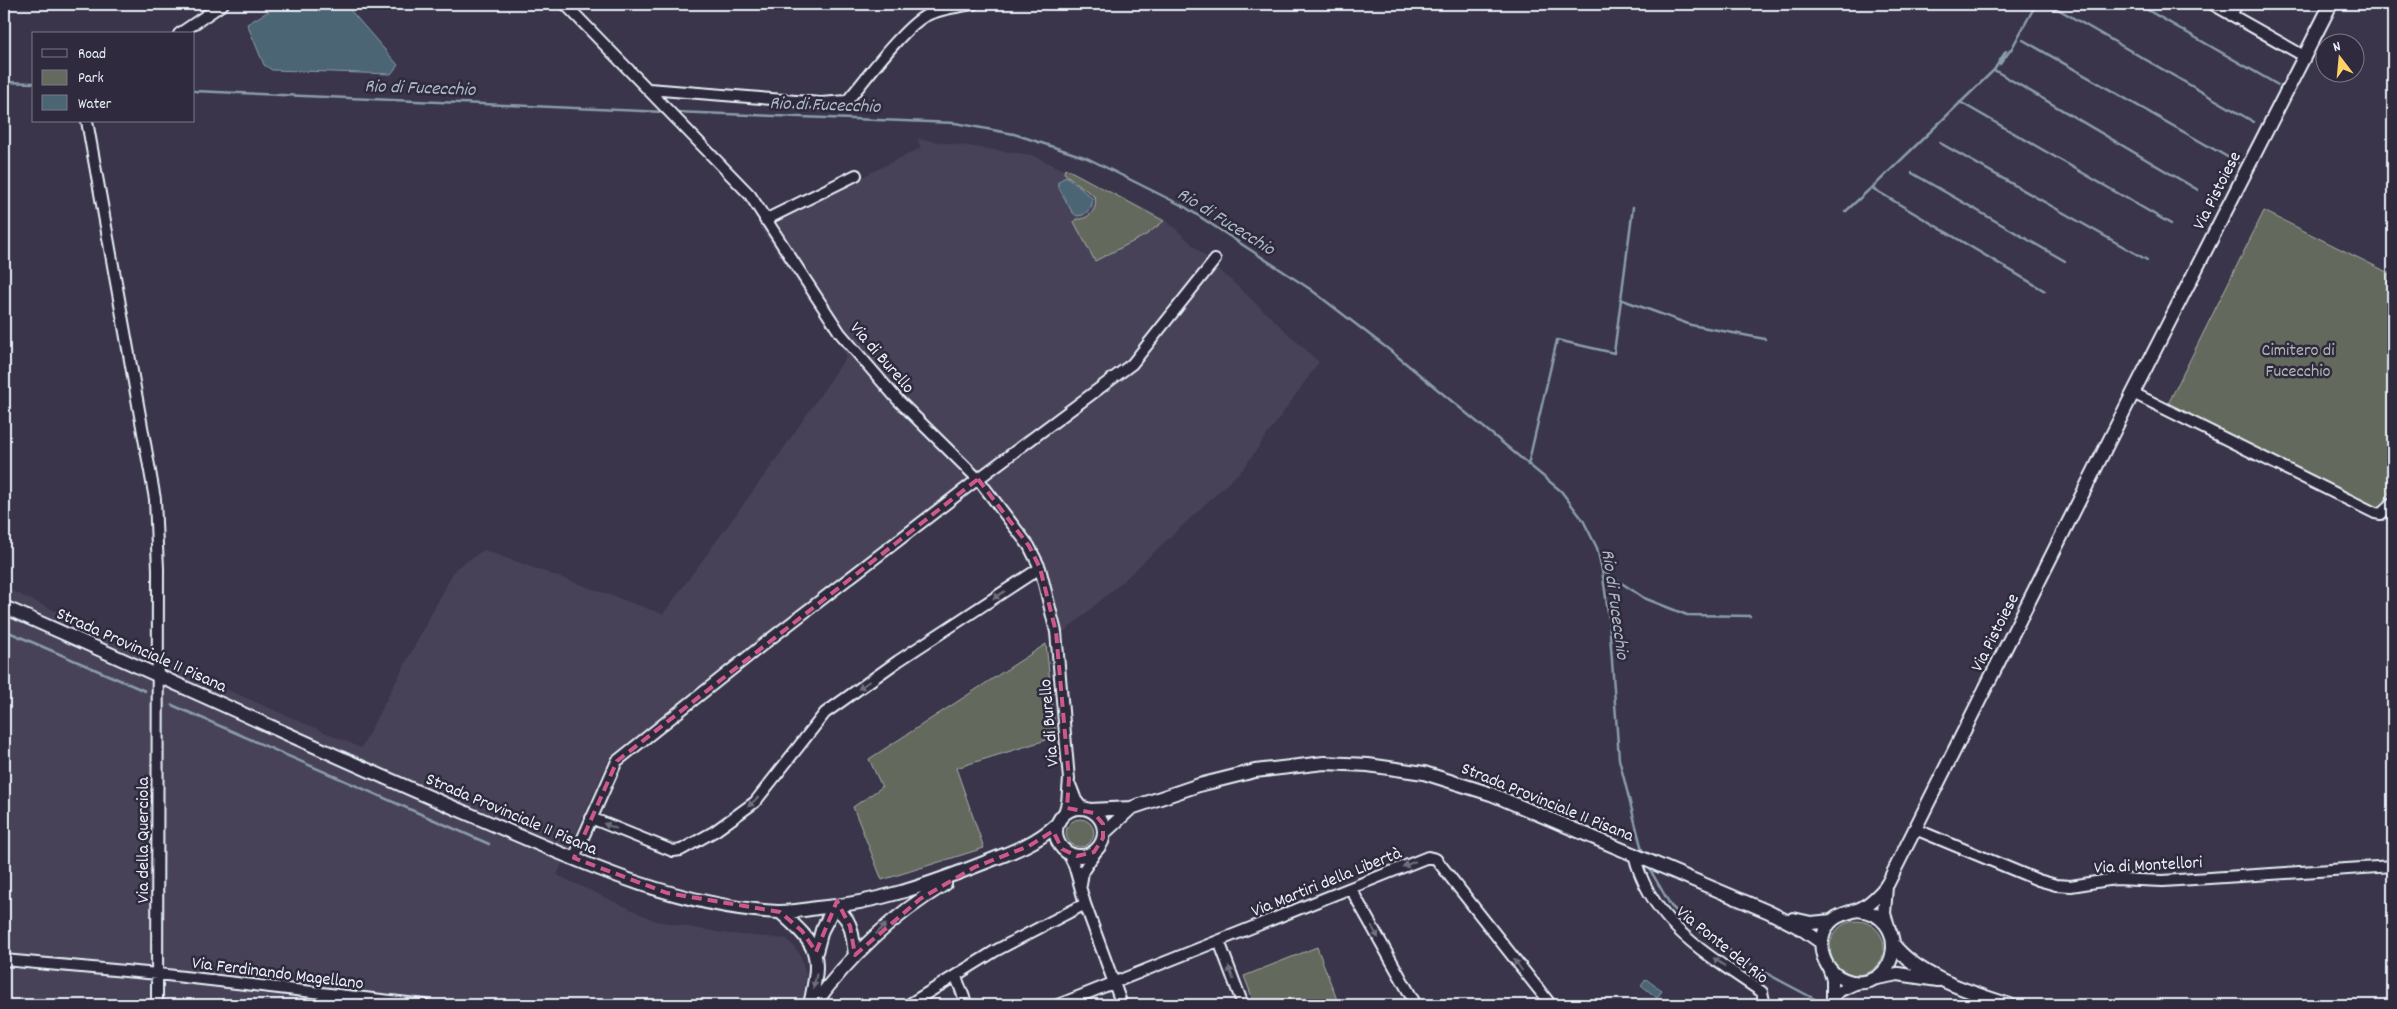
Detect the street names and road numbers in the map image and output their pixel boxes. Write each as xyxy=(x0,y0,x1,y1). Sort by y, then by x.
street label: Via Pistoiese xyxy=(2188,148,2249,235)
street label: Via di Burello xyxy=(843,317,919,400)
street label: Via Pistoiese xyxy=(1966,590,2027,677)
street label: Strada Provinciale 11 Pisana xyxy=(52,602,231,700)
street label: Via di Burello xyxy=(1034,678,1067,768)
street label: Strada Provinciale 11 Pisana xyxy=(1457,757,1638,850)
street label: Strada Provinciale 11 Pisana xyxy=(421,768,601,863)
street label: Via della Querciola xyxy=(132,776,157,903)
street label: Via Martiri della Libertà xyxy=(1248,842,1406,925)
street label: Via di Montellori xyxy=(2093,851,2203,882)
street label: Via Ponte del Rio xyxy=(1670,901,1773,991)
street label: Via Ferdinando Magellano xyxy=(190,952,365,997)

